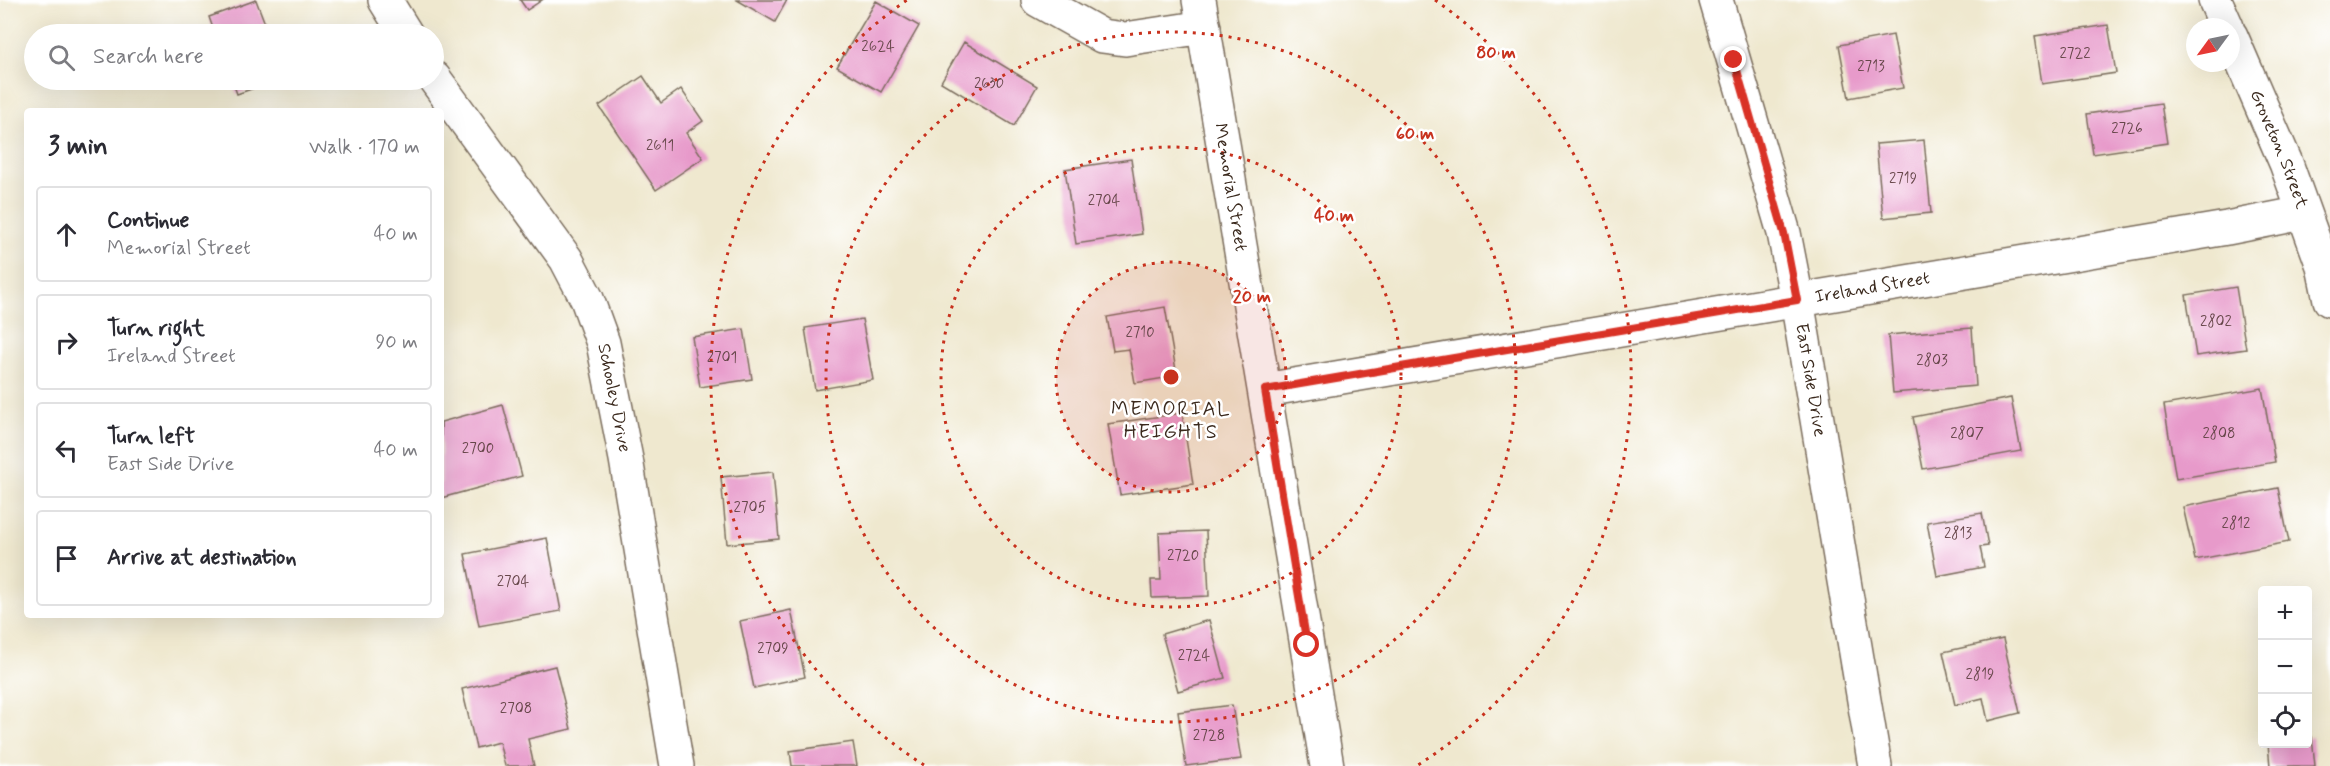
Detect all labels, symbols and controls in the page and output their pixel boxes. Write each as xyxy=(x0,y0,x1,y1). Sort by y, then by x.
north arrow xyxy=(2186,18,2240,72)
search box xyxy=(24,24,444,90)
house number: 2624 xyxy=(861,37,895,57)
icon: search xyxy=(45,41,78,74)
text: 80 m xyxy=(1476,41,1516,65)
text: Search here xyxy=(93,43,204,71)
house number: 2722 xyxy=(2059,44,2091,64)
route end xyxy=(1720,46,1746,72)
house number: 2713 xyxy=(1857,57,1885,77)
house number: 2630 xyxy=(974,74,1004,94)
street label: Groveton Street xyxy=(2244,86,2314,212)
house number: 2726 xyxy=(2111,119,2143,139)
street label: Memorial Street xyxy=(1208,122,1253,254)
text: 60 m xyxy=(1396,122,1434,146)
text: 3 min xyxy=(48,130,108,164)
text: Walk · 170 m xyxy=(309,134,420,161)
house number: 2611 xyxy=(646,136,674,156)
house number: 2719 xyxy=(1889,169,1917,189)
house number: 2704 xyxy=(1088,191,1121,211)
text: 40 m xyxy=(1314,204,1354,228)
text: Continue xyxy=(107,207,189,235)
icon: ahead xyxy=(50,218,83,251)
text: 40 m xyxy=(374,221,418,248)
text: Memorial Street xyxy=(107,235,251,262)
street label: Ireland Street xyxy=(1813,266,1932,309)
text: 20 m xyxy=(1233,285,1271,309)
house number: 2802 xyxy=(2200,312,2232,332)
text: Turn right xyxy=(107,315,205,343)
street label: East Side Drive xyxy=(1789,321,1832,439)
house number: 2710 xyxy=(1125,323,1155,343)
icon: right xyxy=(50,326,83,359)
text: 90 m xyxy=(375,329,418,356)
street label: Schooley Drive xyxy=(591,341,636,454)
text: Ireland Street xyxy=(107,343,236,370)
house number: 2701 xyxy=(707,348,737,368)
house number: 2803 xyxy=(1916,351,1948,371)
centre of rings xyxy=(1161,367,1181,387)
district label: MEMORIAL HEIGHTS xyxy=(1111,396,1231,446)
text: Turn left xyxy=(107,423,195,451)
house number: 2807 xyxy=(1950,424,1984,444)
house number: 2808 xyxy=(2202,424,2236,444)
icon: left xyxy=(50,434,83,467)
text: 40 m xyxy=(374,437,418,464)
house number: 2700 xyxy=(462,439,494,459)
text: East Side Drive xyxy=(107,451,234,478)
house number: 2705 xyxy=(734,498,766,518)
house number: 2812 xyxy=(2222,514,2250,534)
house number: 2813 xyxy=(1944,524,1972,544)
icon: arrive xyxy=(50,542,83,575)
text: Arrive at destination xyxy=(107,544,297,572)
house number: 2720 xyxy=(1167,546,1199,566)
house number: 2704 xyxy=(497,572,530,592)
map controls xyxy=(2258,586,2312,748)
button: + xyxy=(2258,586,2312,640)
route start xyxy=(1293,631,1319,657)
house number: 2709 xyxy=(757,639,789,659)
button: − xyxy=(2258,640,2312,694)
house number: 2724 xyxy=(1178,646,1211,666)
house number: 2819 xyxy=(1966,665,1994,685)
button: locate xyxy=(2258,694,2312,748)
house number: 2708 xyxy=(500,699,532,719)
house number: 2728 xyxy=(1193,726,1225,746)

